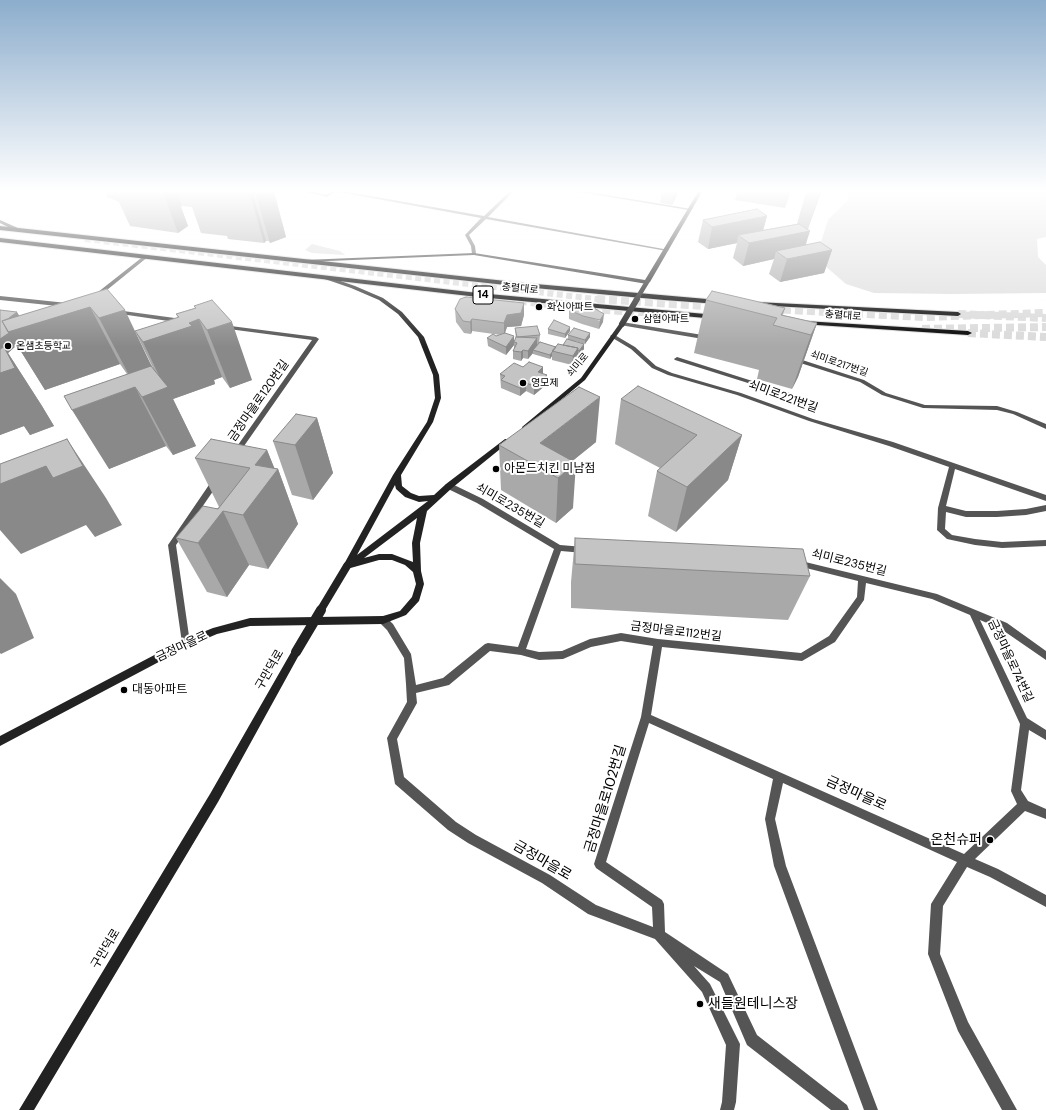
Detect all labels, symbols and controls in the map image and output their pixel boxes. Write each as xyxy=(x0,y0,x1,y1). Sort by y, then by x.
street label: 충렬대로 xyxy=(501,281,539,297)
road number: 14 xyxy=(473,286,493,304)
place label: 화신아파트 xyxy=(547,301,593,313)
marker: 화신아파트 xyxy=(534,302,544,312)
street label: 충렬대로 xyxy=(824,309,862,323)
place label: 삼협아파트 xyxy=(643,313,689,325)
marker: 삼협아파트 xyxy=(630,314,640,324)
place label: 온샘초등학교 xyxy=(16,340,71,352)
marker: 온샘초등학교 xyxy=(3,341,13,351)
street label: 쇠미로217번길 xyxy=(809,349,869,379)
street label: 쇠미로 xyxy=(565,351,591,379)
street label: 금정마을로120번길 xyxy=(226,358,292,444)
place label: 영모제 xyxy=(531,377,559,389)
marker: 영모제 xyxy=(518,378,528,388)
street label: 쇠미로221번길 xyxy=(746,378,820,416)
place label: 아몬드치킨 미남점 xyxy=(504,462,596,476)
marker: 아몬드치킨 미남점 xyxy=(491,464,501,474)
street label: 쇠미로235번길 xyxy=(473,481,547,531)
street label: 쇠미로235번길 xyxy=(810,547,888,579)
street label: 금정마을로74번길 xyxy=(984,617,1036,705)
street label: 금정마을로112번길 xyxy=(630,619,722,645)
street label: 금정마을로 xyxy=(154,629,210,665)
street label: 구만덕로 xyxy=(253,647,287,693)
place label: 대동아파트 xyxy=(132,683,187,697)
marker: 대동아파트 xyxy=(119,685,129,695)
street label: 금정마을로102번길 xyxy=(582,743,630,855)
street label: 금정마을로 xyxy=(823,773,889,815)
place label: 온천슈퍼 xyxy=(930,832,982,848)
marker: 온천슈퍼 xyxy=(985,835,995,845)
street label: 금정마을로 xyxy=(510,838,574,884)
street label: 구만덕로 xyxy=(88,926,124,972)
place label: 새들원테니스장 xyxy=(708,996,798,1012)
marker: 새들원테니스장 xyxy=(695,999,705,1009)

